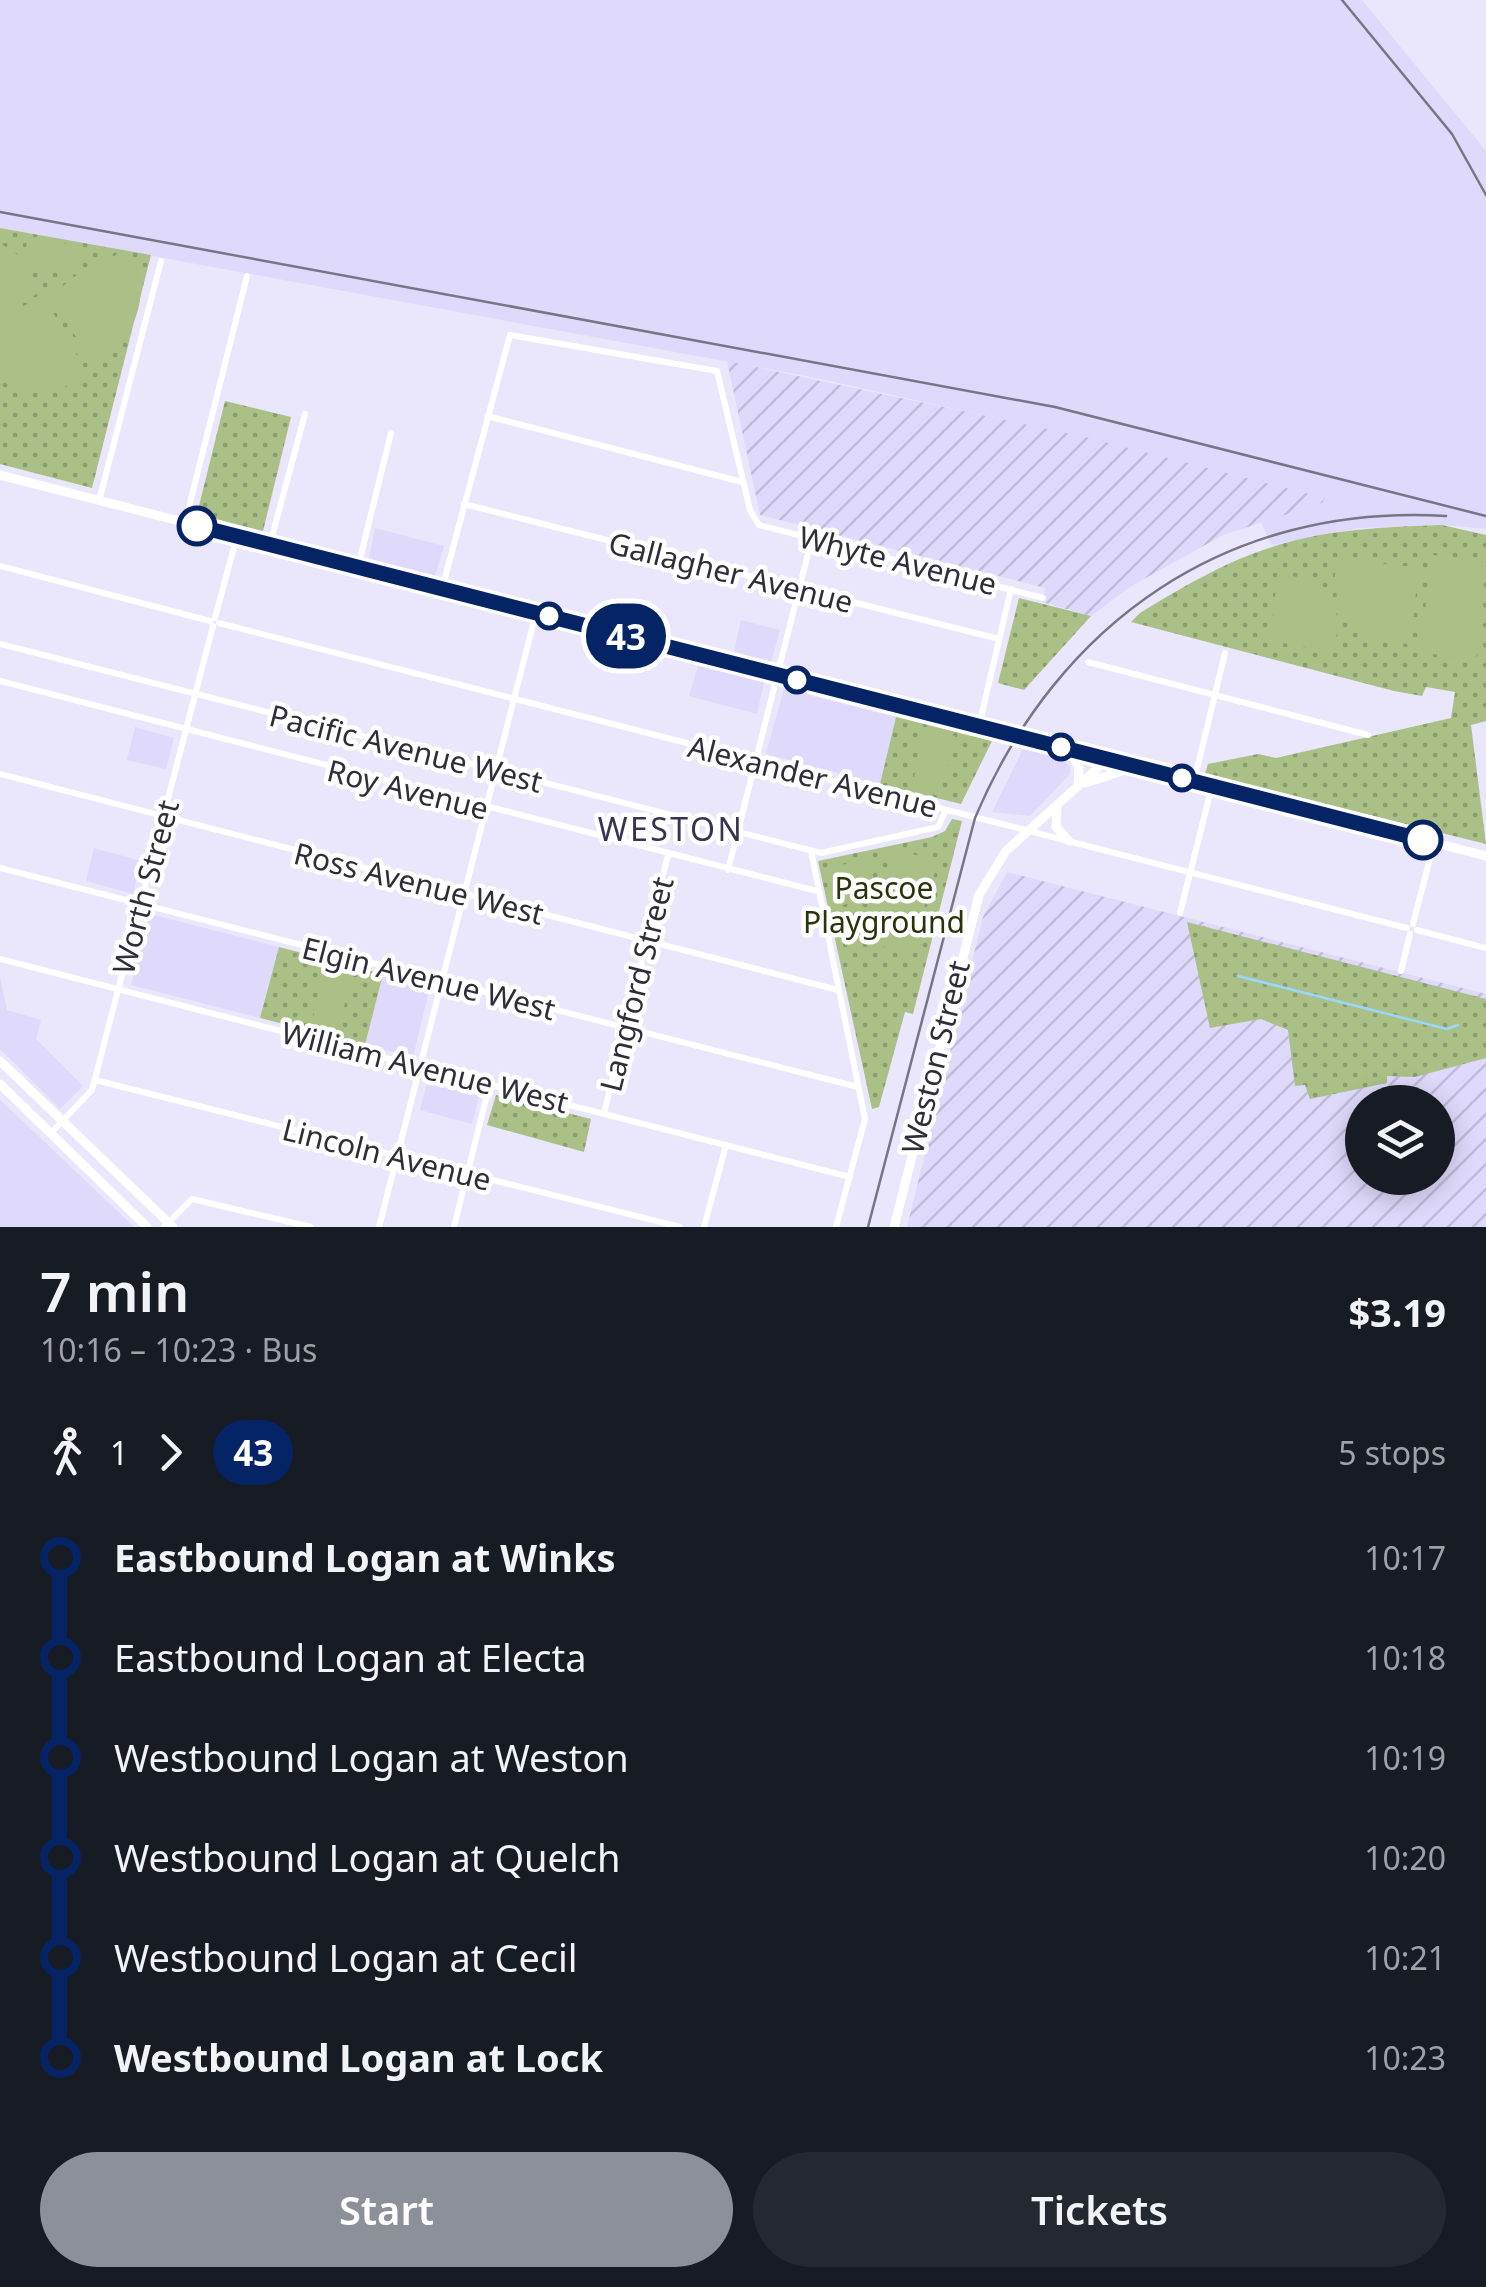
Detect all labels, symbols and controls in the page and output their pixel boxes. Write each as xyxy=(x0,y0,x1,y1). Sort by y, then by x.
unlabelled marker xyxy=(178,507,216,545)
street label: Whyte Avenue xyxy=(795,516,1001,604)
street label: Gallagher Avenue xyxy=(605,522,857,622)
unlabelled marker xyxy=(536,603,562,629)
line badge: 43 xyxy=(581,604,671,668)
text: 43 xyxy=(606,613,646,660)
unlabelled marker xyxy=(784,667,810,693)
street label: Pacific Avenue West xyxy=(265,694,547,802)
street label: Alexander Avenue xyxy=(684,725,942,827)
unlabelled marker xyxy=(1048,734,1074,760)
street label: Roy Avenue xyxy=(323,749,493,829)
unlabelled marker xyxy=(1169,765,1195,791)
street label: Worth Street xyxy=(102,795,188,979)
district label: WESTON xyxy=(598,807,744,850)
unlabelled marker xyxy=(1404,821,1442,859)
street label: Ross Avenue West xyxy=(290,832,548,934)
park label: Pascoe Playground xyxy=(803,867,965,942)
street label: Langford Street xyxy=(590,872,683,1096)
street label: Elgin Avenue West xyxy=(298,927,560,1029)
street label: Weston Street xyxy=(891,956,979,1158)
street label: William Avenue West xyxy=(277,1012,573,1123)
map controls xyxy=(1345,1085,1455,1195)
button: layers xyxy=(1345,1085,1455,1195)
street label: Lincoln Avenue xyxy=(278,1108,496,1200)
text: 7 min xyxy=(40,1253,189,1328)
text: $3.19 xyxy=(1348,1286,1446,1338)
text: 10:16 – 10:23 · Bus xyxy=(40,1328,317,1371)
icon: walk xyxy=(40,1425,95,1480)
icon: forward xyxy=(143,1425,198,1480)
text: 43 xyxy=(233,1429,273,1476)
text: 1 xyxy=(110,1431,128,1474)
text: 5 stops xyxy=(1338,1431,1446,1474)
text: Eastbound Logan at Winks xyxy=(114,1531,616,1583)
text: 10:17 xyxy=(1364,1536,1446,1579)
text: Eastbound Logan at Electa xyxy=(114,1631,586,1683)
text: 10:18 xyxy=(1364,1636,1446,1679)
text: Westbound Logan at Weston xyxy=(114,1731,629,1783)
text: 10:19 xyxy=(1364,1736,1446,1779)
text: Westbound Logan at Quelch xyxy=(114,1831,621,1883)
text: 10:20 xyxy=(1364,1836,1446,1879)
text: Westbound Logan at Cecil xyxy=(114,1931,578,1983)
text: 10:21 xyxy=(1364,1936,1446,1979)
text: Westbound Logan at Lock xyxy=(114,2031,603,2083)
text: 10:23 xyxy=(1364,2036,1446,2079)
button: Start xyxy=(40,2152,733,2267)
button: Tickets xyxy=(753,2152,1446,2267)

